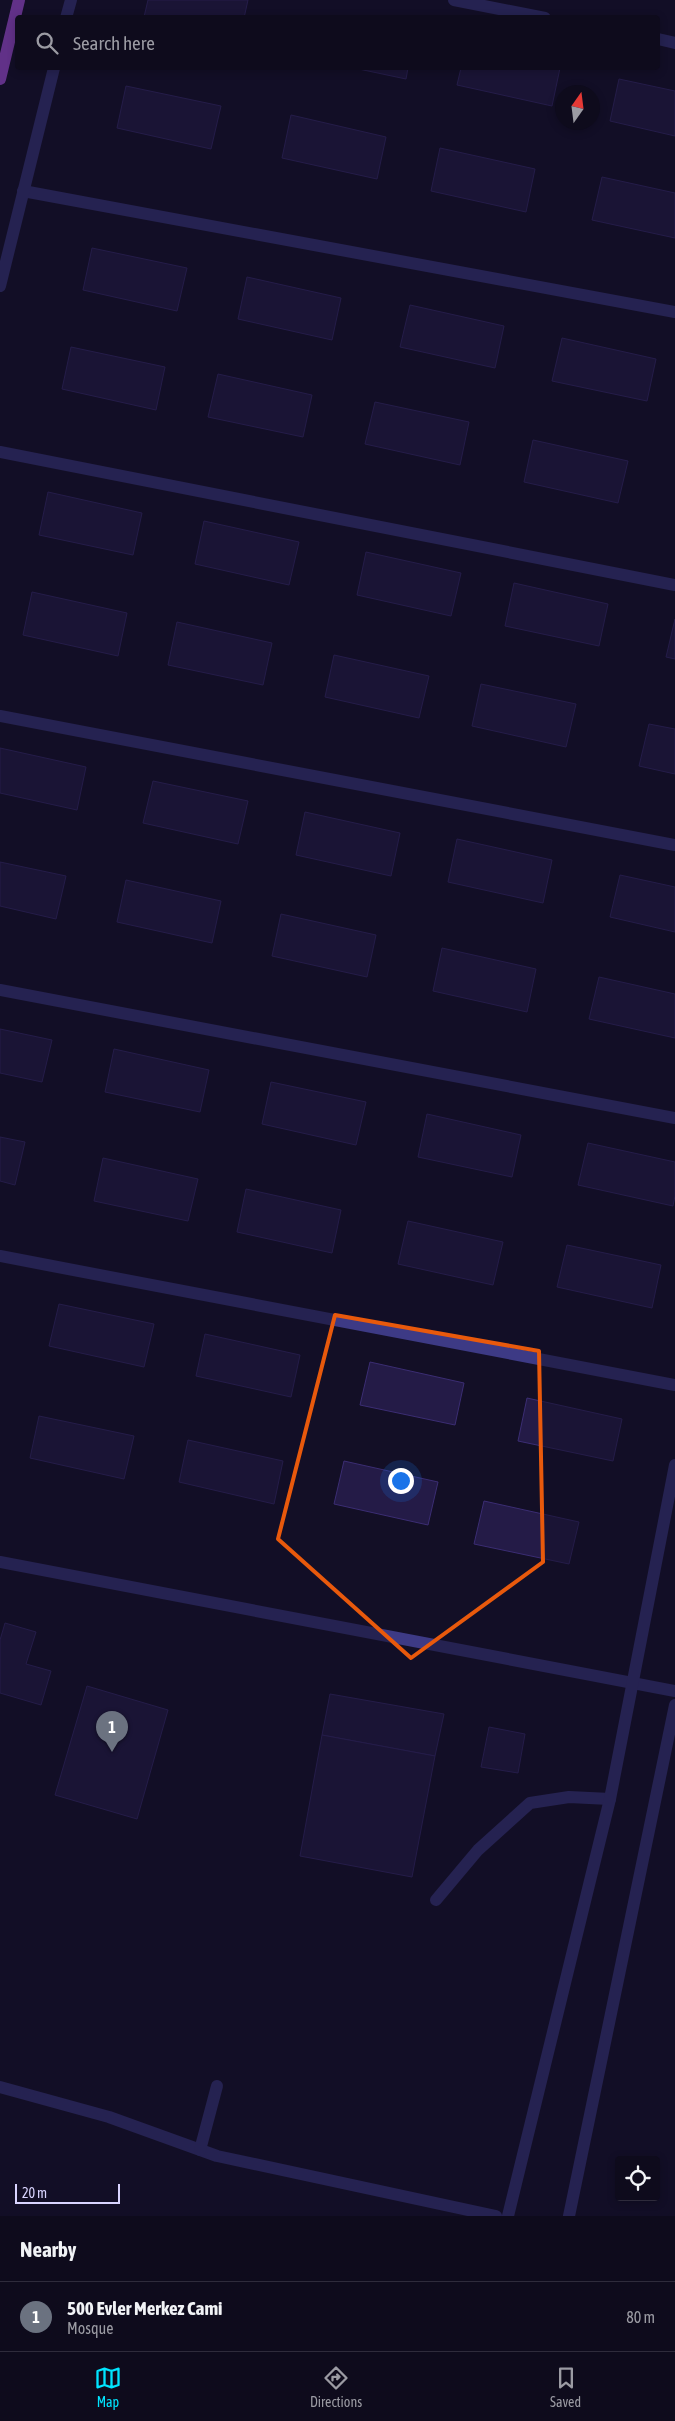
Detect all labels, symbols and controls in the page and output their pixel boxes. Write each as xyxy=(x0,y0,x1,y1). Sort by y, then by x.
search box xyxy=(15,15,660,70)
icon: search xyxy=(33,29,61,57)
text: Search here xyxy=(73,32,155,54)
north arrow xyxy=(555,85,600,130)
your location xyxy=(388,1468,414,1494)
pin: 1 xyxy=(96,1711,128,1752)
map controls xyxy=(615,2156,660,2201)
button: locate xyxy=(615,2156,660,2201)
scale bar xyxy=(15,2181,120,2204)
text: 20 m xyxy=(22,2185,47,2201)
text: Nearby xyxy=(20,2237,76,2261)
text: 500 Evler Merkez Cami xyxy=(67,2297,222,2319)
text: 1 xyxy=(32,2308,40,2326)
text: 80 m xyxy=(626,2308,655,2326)
text: Mosque xyxy=(67,2319,113,2337)
tab: Map xyxy=(94,2364,122,2410)
tab: Directions xyxy=(310,2364,362,2410)
tab: Saved xyxy=(550,2364,581,2410)

